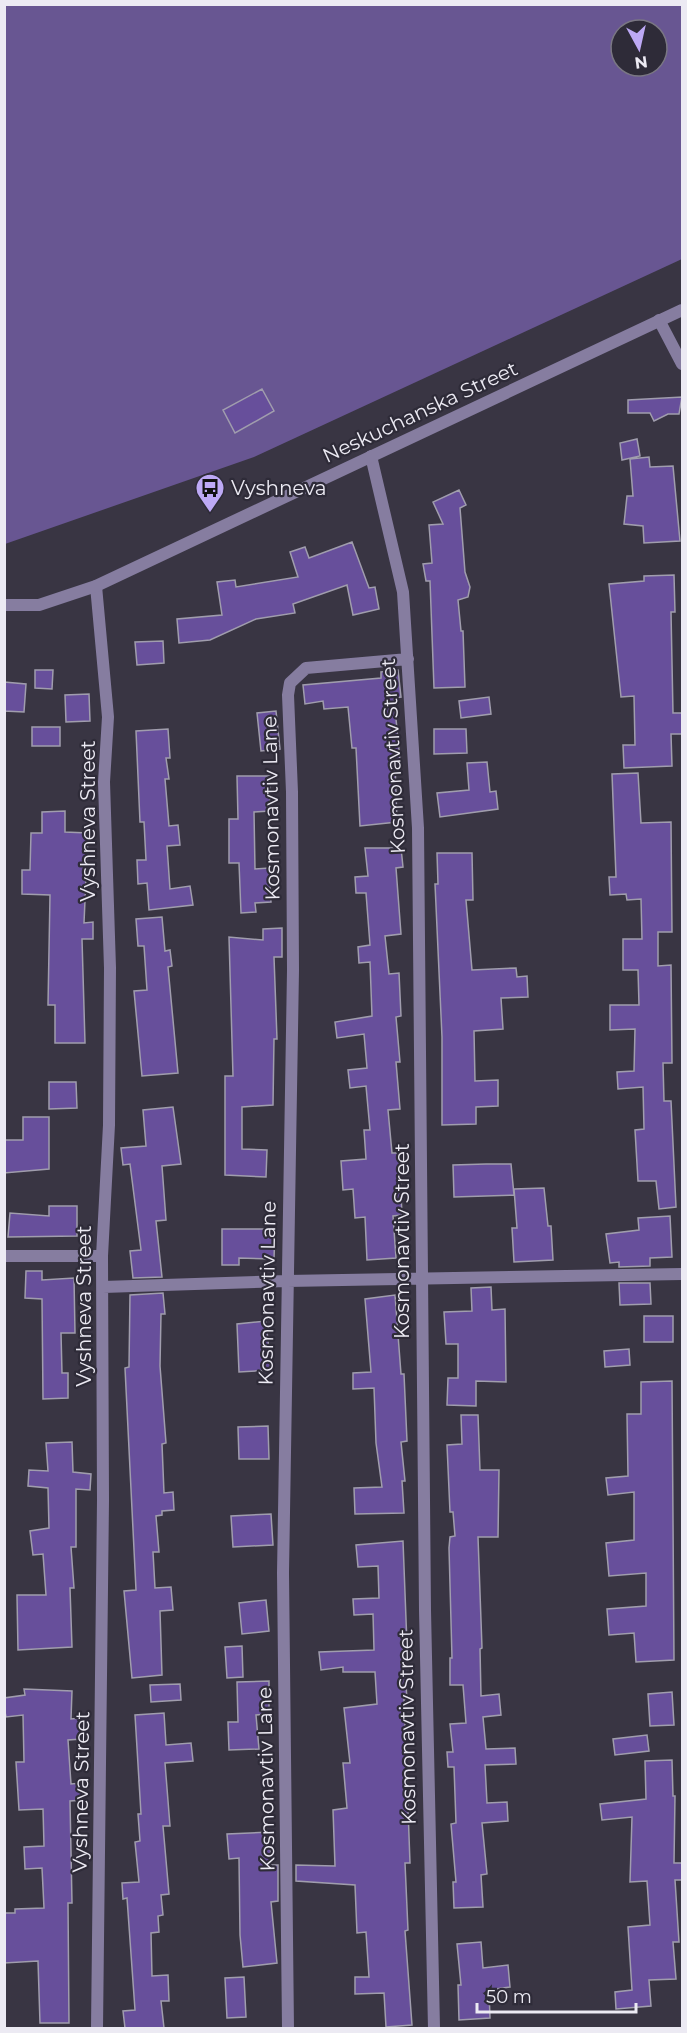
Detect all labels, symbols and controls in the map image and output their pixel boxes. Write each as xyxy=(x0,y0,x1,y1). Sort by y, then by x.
north arrow xyxy=(609,18,669,78)
text: N xyxy=(633,52,649,73)
street label: Neskuchanska Street xyxy=(319,356,521,468)
bus stop icon: Vyshneva xyxy=(194,472,226,514)
place label: Vyshneva xyxy=(231,476,327,500)
street label: Kosmonavtiv Street xyxy=(376,658,410,854)
street label: Kosmonavtiv Lane xyxy=(257,715,285,901)
street label: Vyshneva Street xyxy=(76,740,100,902)
street label: Kosmonavtiv Street xyxy=(390,1143,414,1339)
street label: Kosmonavtiv Lane xyxy=(253,1200,281,1386)
street label: Vyshneva Street xyxy=(72,1225,96,1387)
street label: Kosmonavtiv Street xyxy=(393,1629,421,1825)
street label: Kosmonavtiv Lane xyxy=(252,1686,280,1872)
street label: Vyshneva Street xyxy=(68,1711,94,1873)
scale bar xyxy=(477,1976,636,2014)
text: 50 m xyxy=(486,1986,532,2008)

